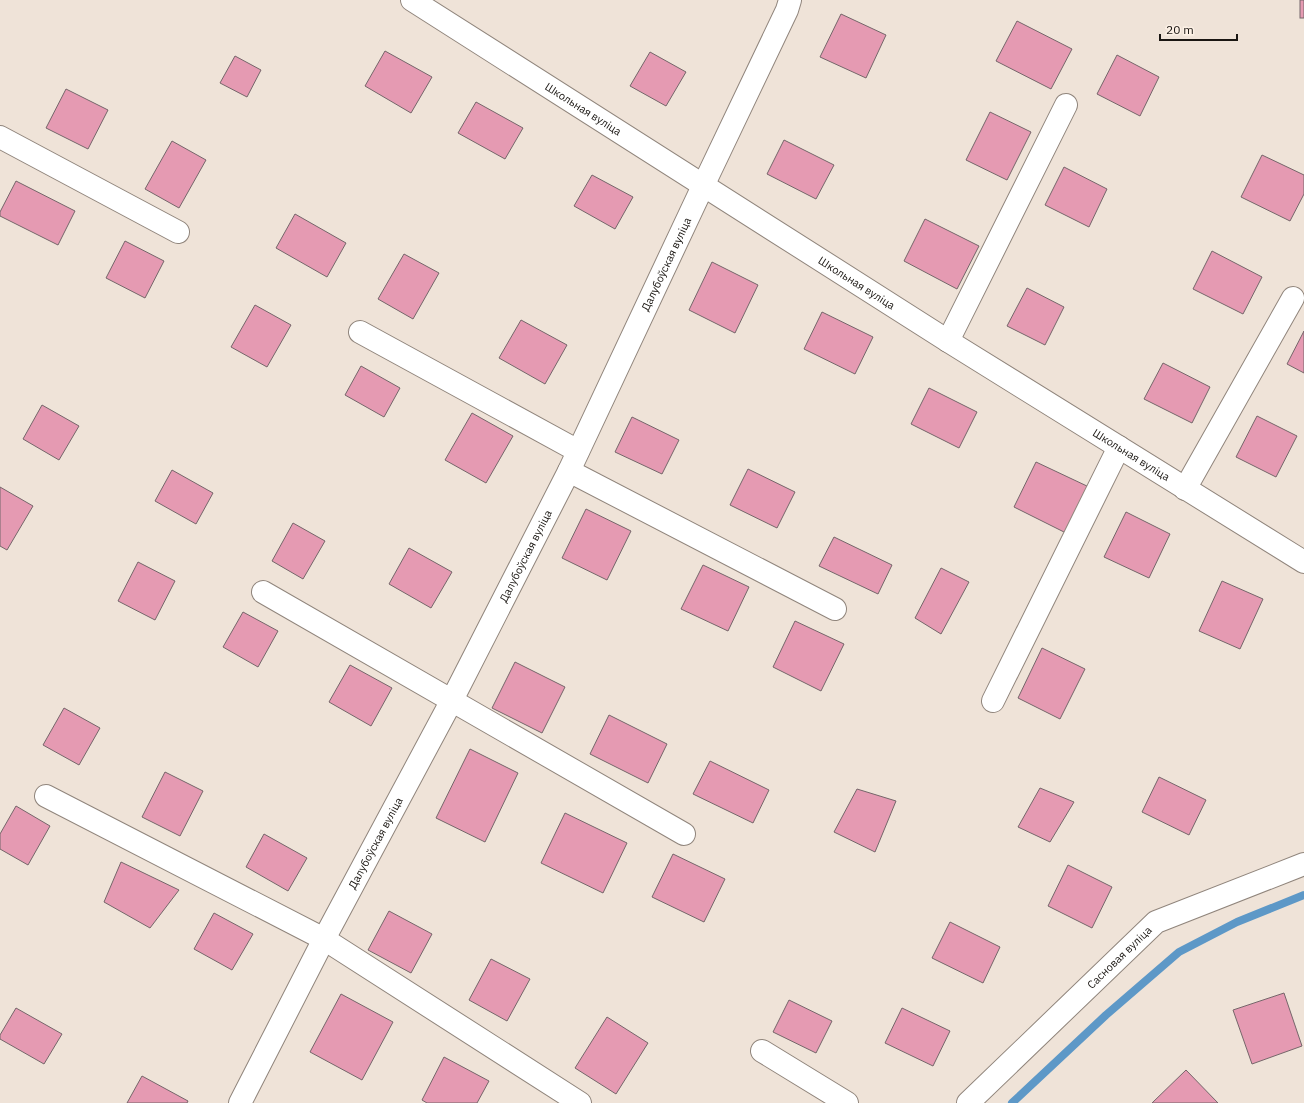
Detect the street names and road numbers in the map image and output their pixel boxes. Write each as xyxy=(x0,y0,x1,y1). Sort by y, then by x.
street label: Школьная вуліца xyxy=(542,79,624,139)
street label: Далубоўская вуліца xyxy=(638,215,694,313)
street label: Школьная вуліца xyxy=(816,253,898,313)
street label: Школьная вуліца xyxy=(1090,426,1173,484)
street label: Далубоўская вуліца xyxy=(496,507,555,605)
street label: Далубоўская вуліца xyxy=(345,795,406,891)
street label: Сасновая вуліца xyxy=(1084,923,1155,992)

